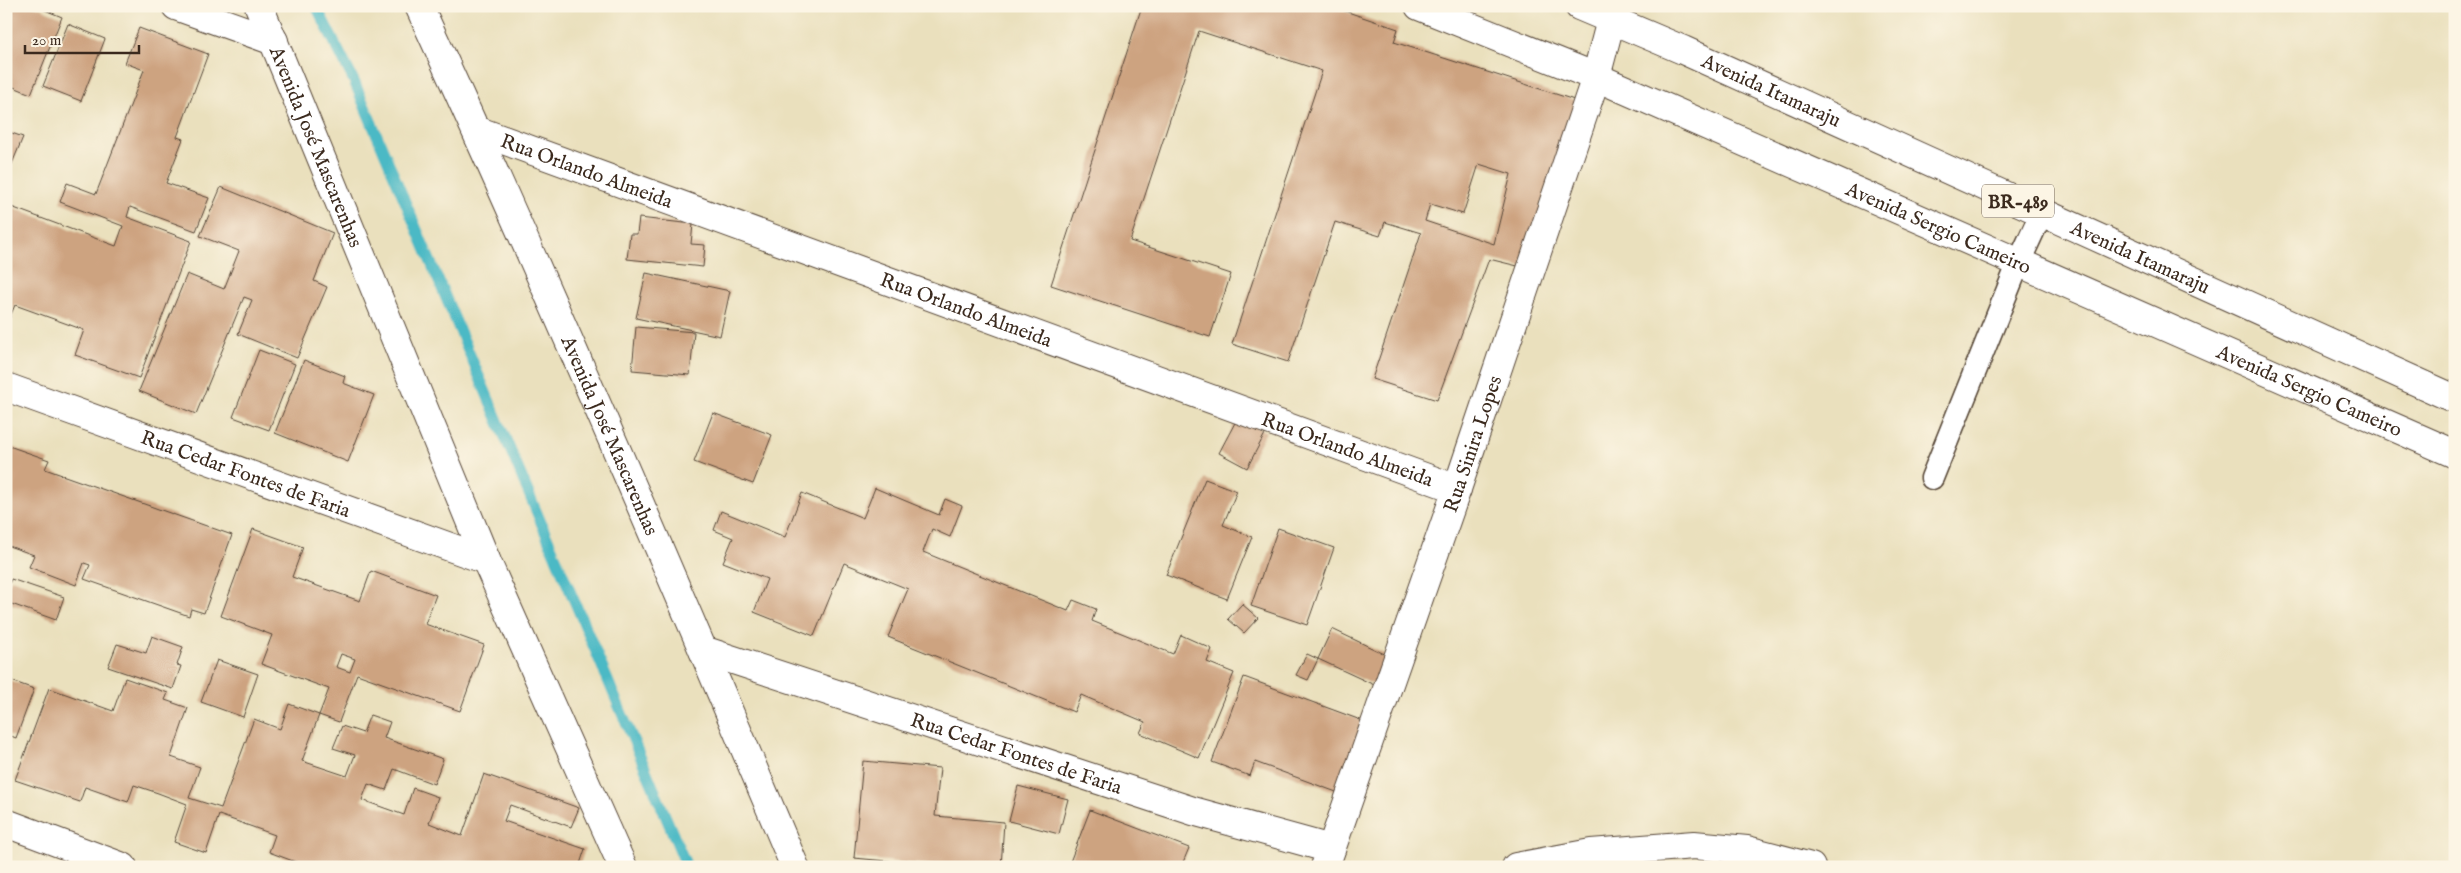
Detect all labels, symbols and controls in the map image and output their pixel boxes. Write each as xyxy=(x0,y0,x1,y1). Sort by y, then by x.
scale bar xyxy=(25,22,139,54)
text: 20 m xyxy=(32,31,62,50)
street label: Avenida José Mascarenhas xyxy=(263,42,368,251)
street label: Avenida Itamaraju xyxy=(1696,49,1844,134)
street label: Rua Orlando Almeida xyxy=(497,129,676,215)
street label: Avenida Sergio Cameiro xyxy=(1841,177,2035,280)
road number: BR-489 xyxy=(1982,185,2054,218)
street label: Avenida Itamaraju xyxy=(2066,216,2213,300)
street label: Rua Orlando Almeida xyxy=(876,268,1055,354)
street label: Avenida José Mascarenhas xyxy=(554,331,663,539)
street label: Avenida Sergio Cameiro xyxy=(2212,340,2406,443)
street label: Rua Sinira Lopes xyxy=(1439,373,1508,516)
street label: Rua Orlando Almeida xyxy=(1258,407,1437,493)
street label: Rua Cedar Fontes de Faria xyxy=(137,426,354,524)
street label: Rua Cedar Fontes de Faria xyxy=(907,708,1125,801)

